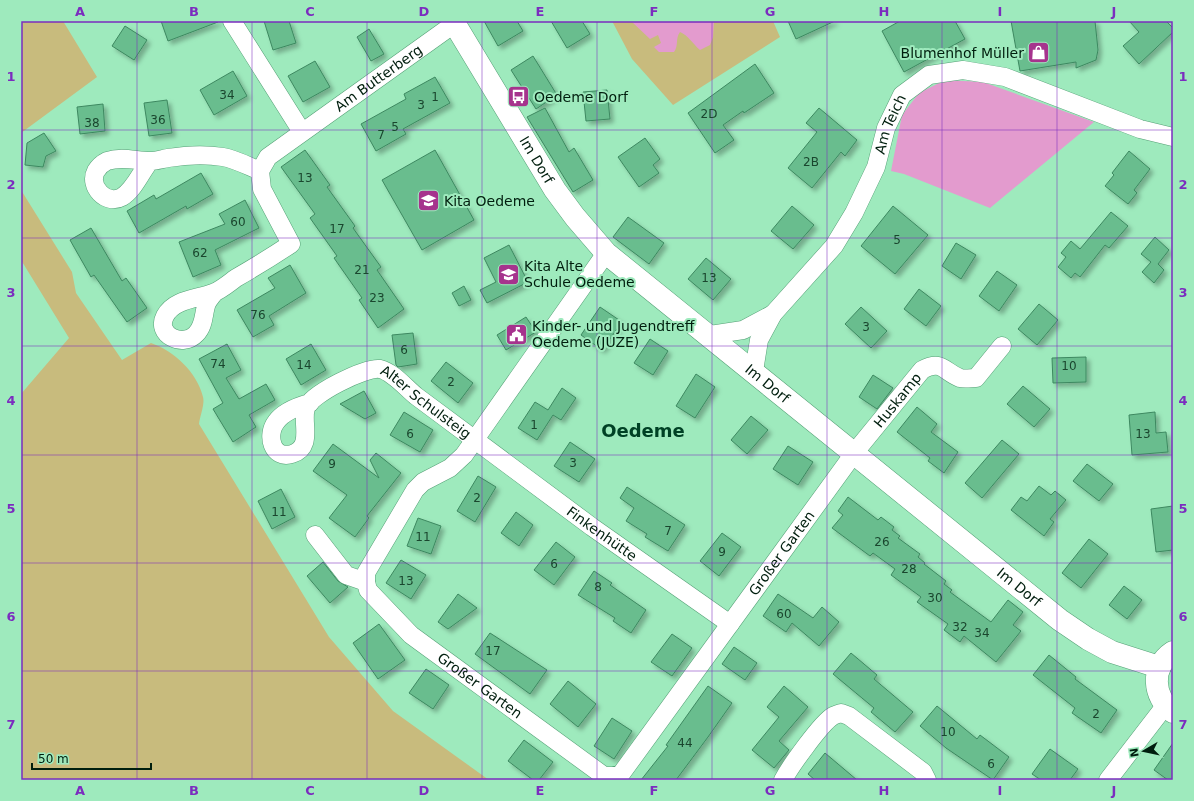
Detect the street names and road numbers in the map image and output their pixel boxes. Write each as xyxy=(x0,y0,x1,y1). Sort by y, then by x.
street label: Am Butterberg xyxy=(332,41,425,115)
street label: Am Teich xyxy=(872,92,909,156)
street label: Im Dorf xyxy=(516,133,558,187)
street label: Im Dorf xyxy=(742,361,794,407)
street label: Alter Schulsteig xyxy=(378,362,474,442)
street label: Huskamp xyxy=(870,369,924,431)
street label: Finkenhütte xyxy=(564,503,640,564)
street label: Großer Garten xyxy=(745,508,818,599)
street label: Im Dorf xyxy=(994,564,1046,610)
street label: Großer Garten xyxy=(435,649,525,722)

